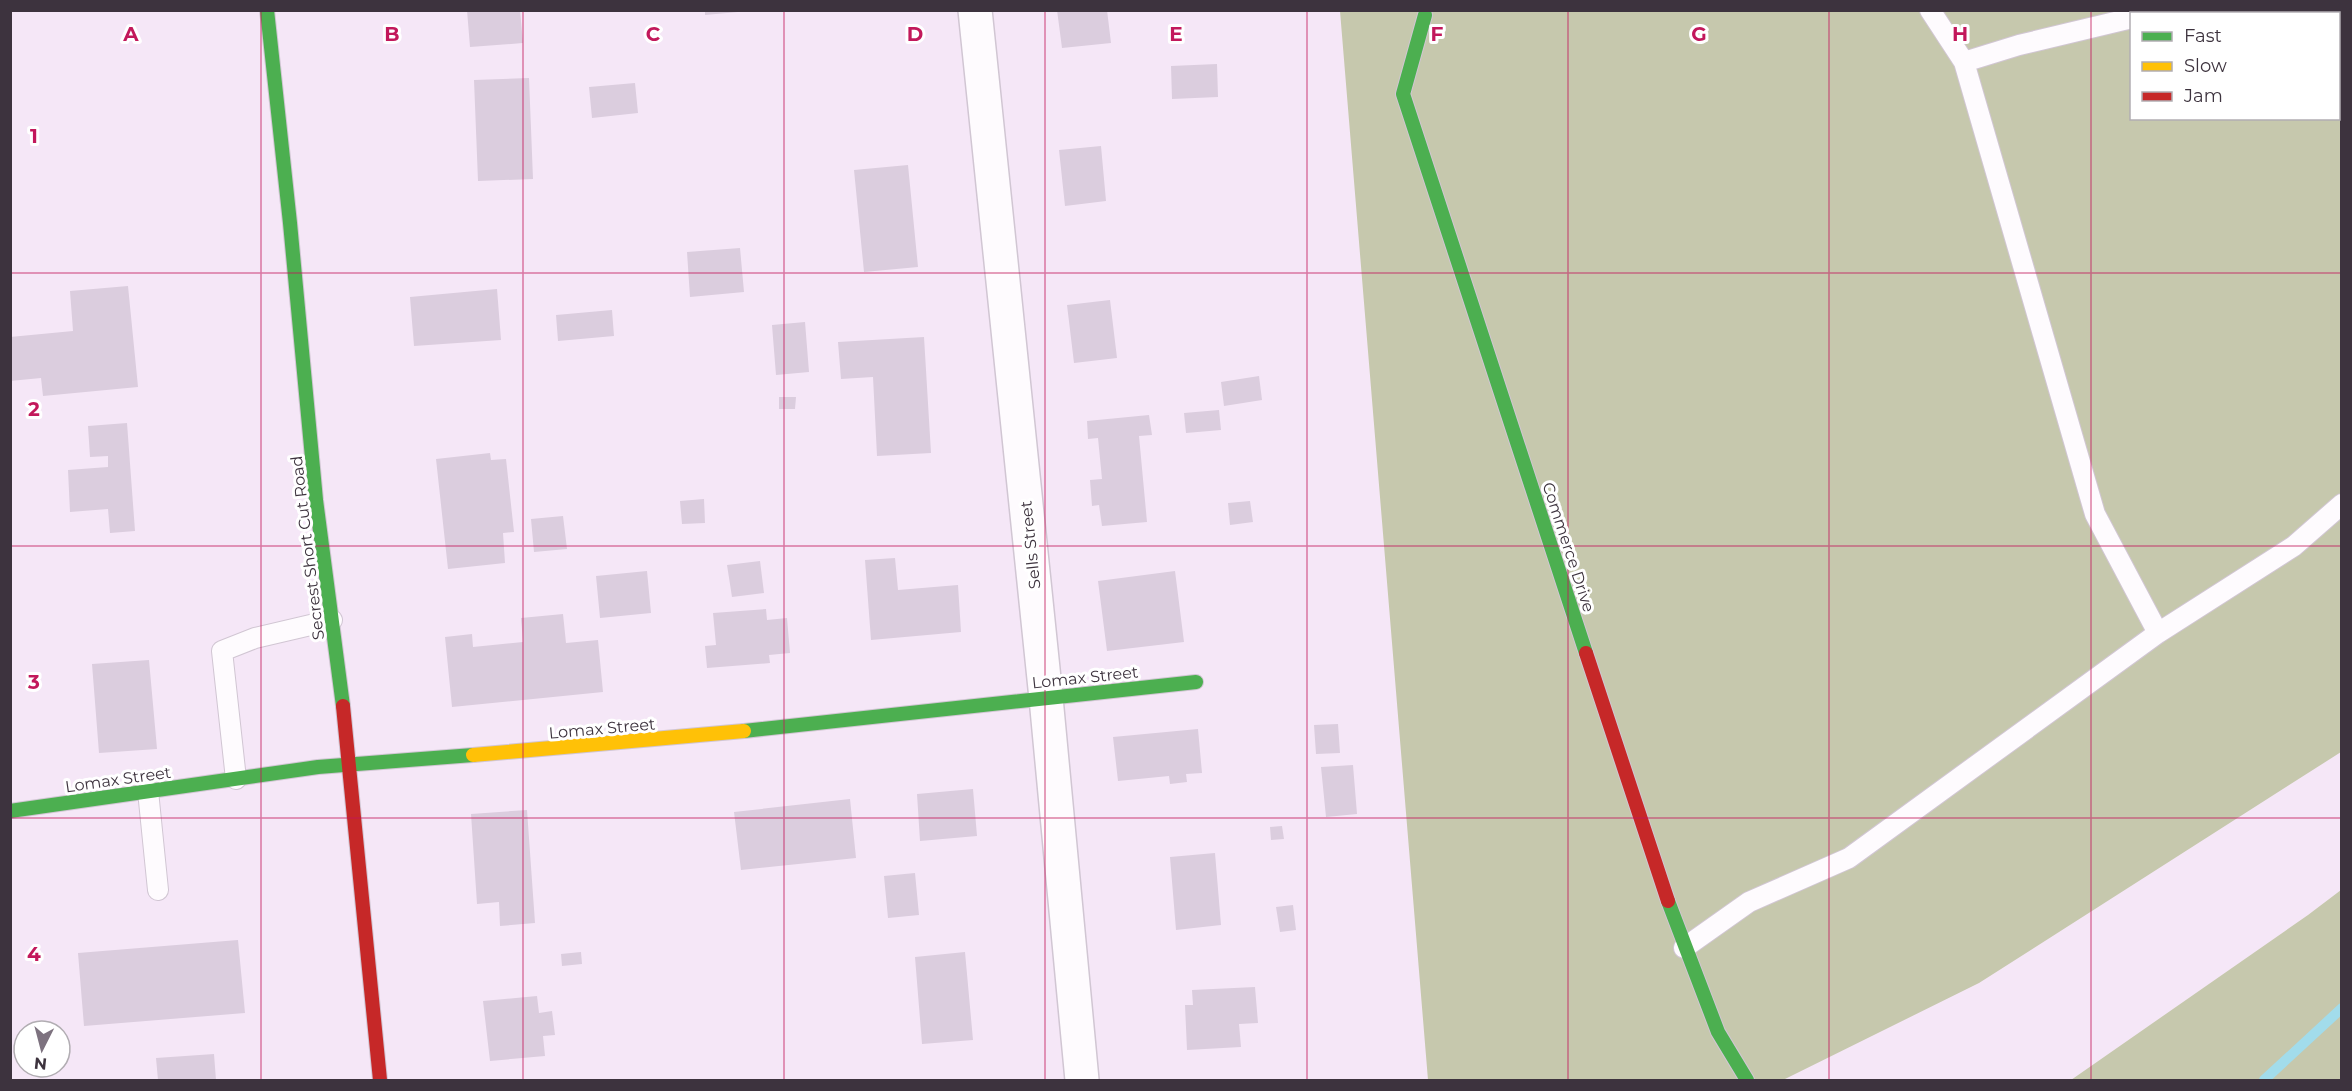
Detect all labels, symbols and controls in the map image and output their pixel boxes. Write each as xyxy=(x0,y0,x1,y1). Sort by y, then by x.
legend xyxy=(2130,12,2340,120)
text: A xyxy=(122,22,139,46)
text: B xyxy=(384,22,400,46)
text: C xyxy=(646,22,661,46)
text: D xyxy=(907,22,923,46)
text: E xyxy=(1169,22,1183,46)
text: F xyxy=(1431,22,1444,46)
text: G xyxy=(1691,22,1707,46)
text: H xyxy=(1952,22,1968,46)
text: Fast xyxy=(2184,25,2222,47)
text: Slow xyxy=(2184,55,2227,77)
text: Jam xyxy=(2183,85,2223,107)
text: 1 xyxy=(30,124,38,148)
text: 2 xyxy=(28,397,40,421)
street label: Secrest Short Cut Road xyxy=(287,455,328,641)
street label: Commerce Drive xyxy=(1539,480,1598,615)
street label: Sells Street xyxy=(1016,499,1045,590)
street label: Lomax Street xyxy=(1031,662,1140,693)
text: 3 xyxy=(27,670,40,694)
street label: Lomax Street xyxy=(548,714,657,743)
street label: Lomax Street xyxy=(64,763,173,796)
text: 4 xyxy=(27,942,41,966)
north arrow xyxy=(12,1019,72,1079)
text: N xyxy=(33,1053,48,1074)

